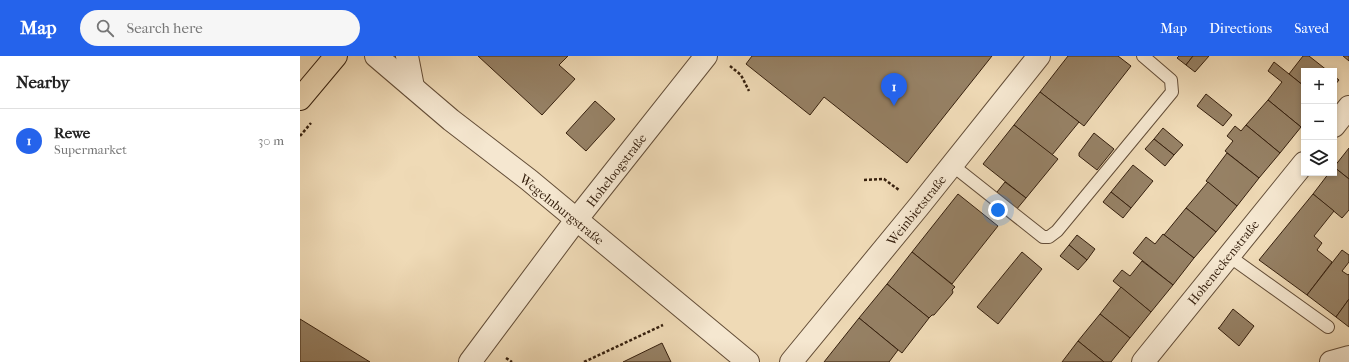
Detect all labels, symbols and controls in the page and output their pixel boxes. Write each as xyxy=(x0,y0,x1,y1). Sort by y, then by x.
search box xyxy=(80,10,360,46)
text: Map xyxy=(20,17,56,39)
icon: search xyxy=(94,17,116,39)
text: Search here xyxy=(126,19,203,37)
text: Map xyxy=(1160,20,1187,37)
text: Directions xyxy=(1209,20,1272,37)
text: Saved xyxy=(1294,20,1329,37)
map controls xyxy=(1301,68,1337,176)
button: + xyxy=(1301,68,1337,104)
text: Nearby xyxy=(16,72,70,92)
pin: 1 xyxy=(881,73,907,106)
button: − xyxy=(1301,104,1337,140)
text: Rewe xyxy=(54,124,90,142)
street label: Hoheloogstraße xyxy=(583,130,650,210)
text: 1 xyxy=(27,133,31,148)
text: 30 m xyxy=(258,133,284,148)
button: layers xyxy=(1301,140,1337,176)
text: Supermarket xyxy=(54,142,127,157)
street label: Wegelnburgstraße xyxy=(516,170,607,248)
street label: Weinbietstraße xyxy=(883,172,950,249)
your location xyxy=(988,200,1008,220)
street label: Hoheneckenstraße xyxy=(1185,216,1263,308)

